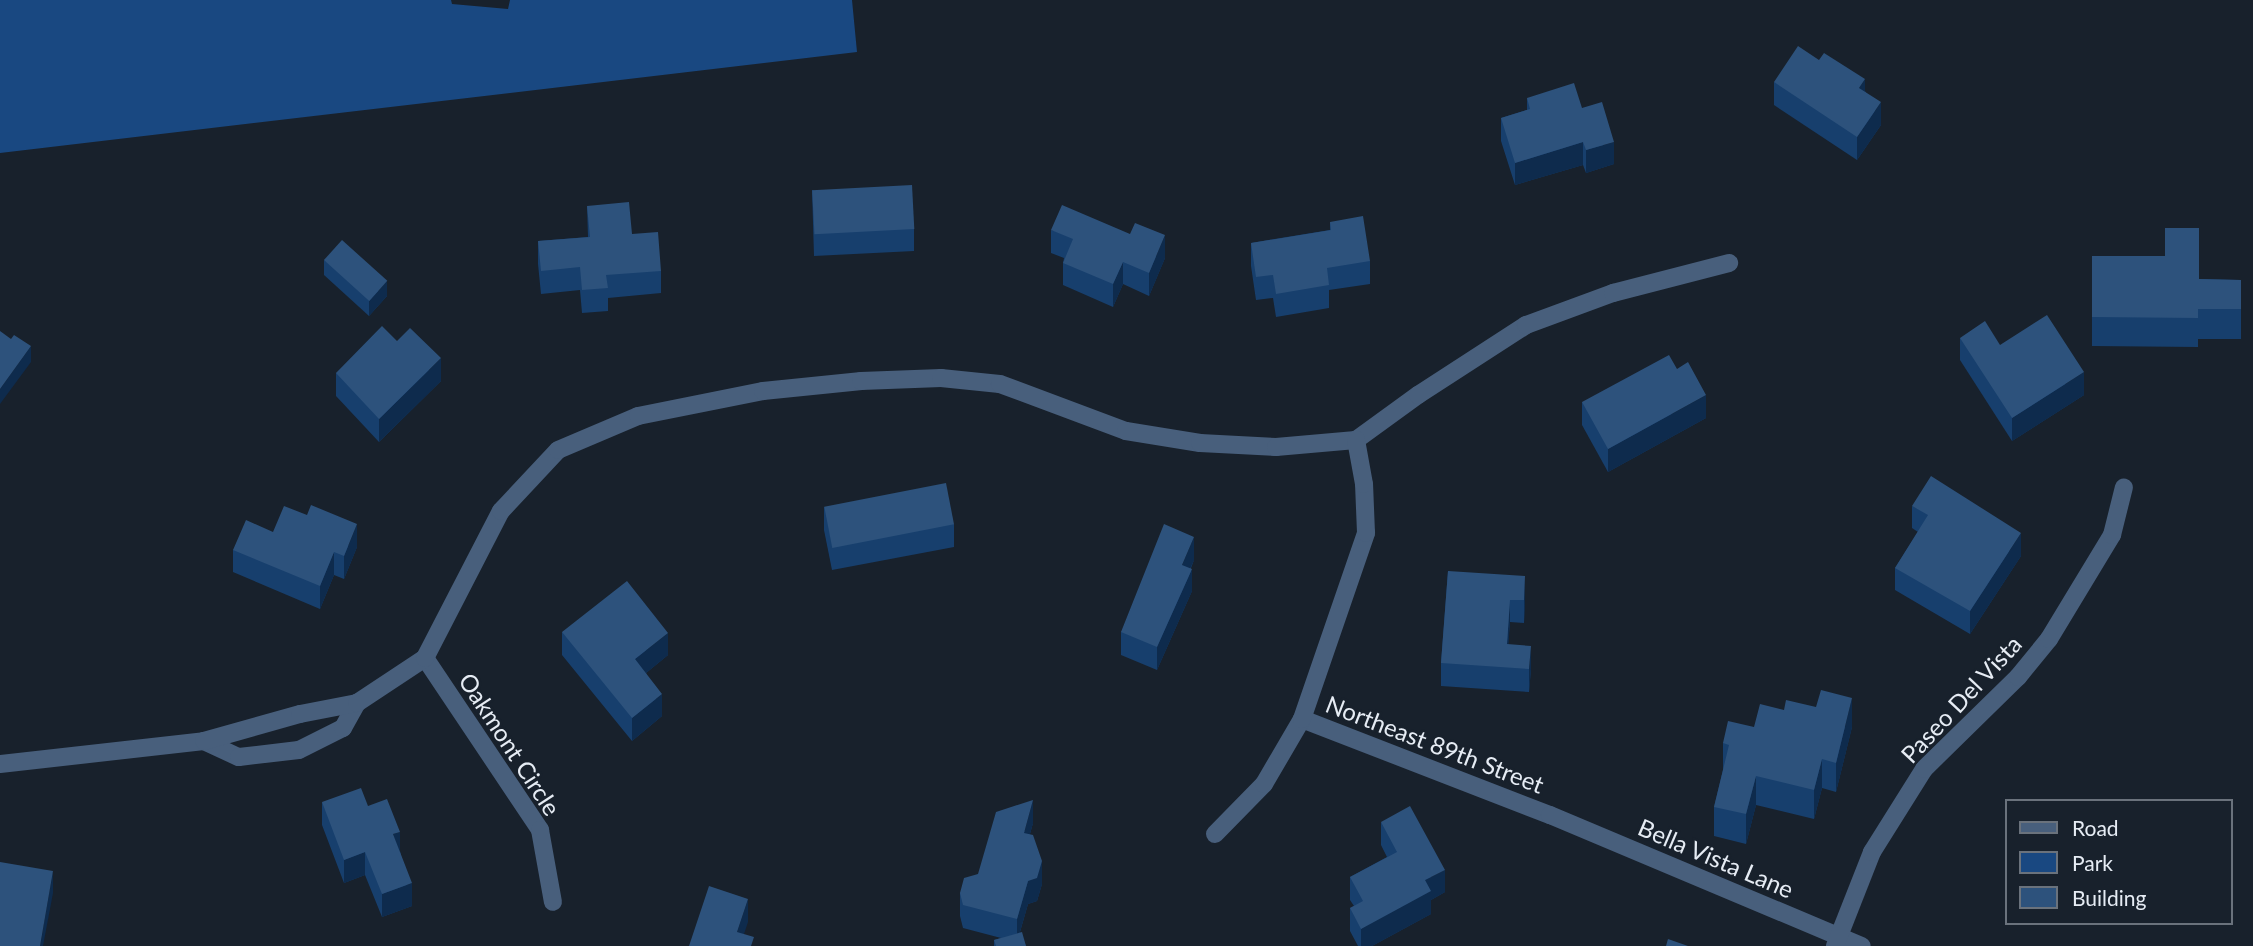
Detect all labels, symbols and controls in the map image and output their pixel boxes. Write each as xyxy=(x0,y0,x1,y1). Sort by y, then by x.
street label: Paseo Del Vista xyxy=(1894,629,2028,769)
street label: Oakmont Circle xyxy=(453,667,567,821)
street label: Northeast 89th Street xyxy=(1322,689,1548,799)
legend xyxy=(2004,799,2232,925)
street label: Bella Vista Lane xyxy=(1634,812,1798,904)
text: Road xyxy=(2072,815,2119,840)
text: Park xyxy=(2072,850,2113,875)
text: Building xyxy=(2072,885,2147,910)

